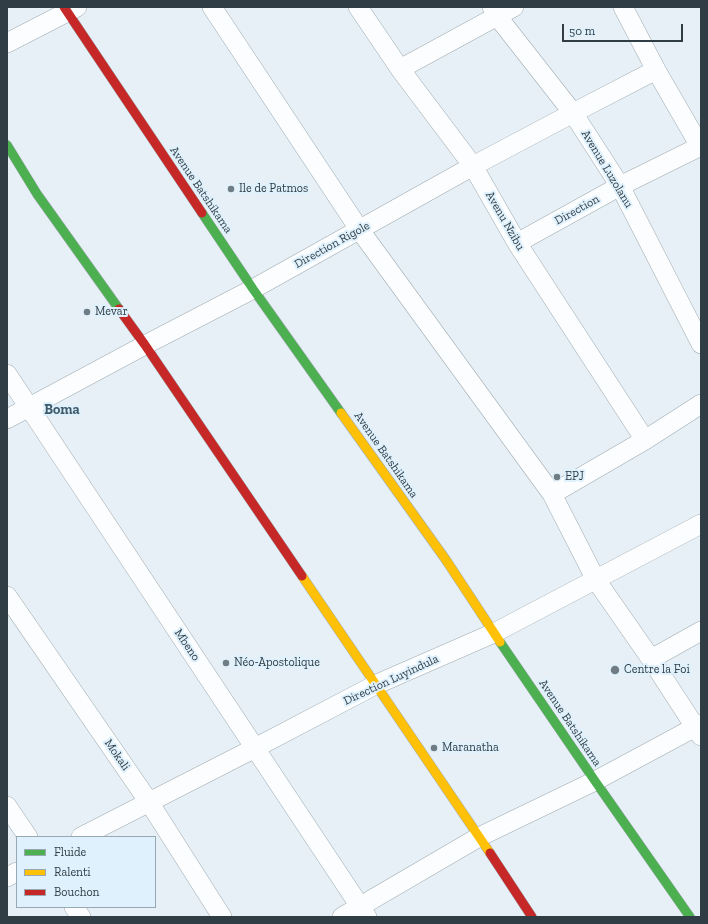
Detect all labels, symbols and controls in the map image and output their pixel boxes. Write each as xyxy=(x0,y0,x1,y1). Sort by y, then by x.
scale bar xyxy=(564,16,685,42)
text: 50 m xyxy=(569,24,595,38)
street label: Avenue Luzolanu xyxy=(578,127,636,211)
street label: Avenue Batshikama xyxy=(167,144,235,236)
place label: Ile de Patmos xyxy=(239,182,308,196)
marker: Ile de Patmos xyxy=(226,184,236,194)
street label: Avenu Nzibu xyxy=(482,189,528,253)
street label: Direction xyxy=(552,192,602,228)
street label: Direction Rigole xyxy=(292,218,372,272)
place label: Mevar xyxy=(95,305,128,319)
marker: Mevar xyxy=(82,307,92,317)
district label: Boma xyxy=(44,402,80,418)
street label: Avenue Batshikama xyxy=(351,409,421,501)
place label: EPJ xyxy=(565,470,584,484)
marker: EPJ xyxy=(552,472,562,482)
street label: Mbeno xyxy=(171,626,203,664)
street label: Direction Luyindula xyxy=(341,652,441,708)
place label: Néo-Apostolique xyxy=(234,656,320,670)
marker: Néo-Apostolique xyxy=(221,658,231,668)
place label: Centre la Foi xyxy=(624,663,690,677)
marker: Centre la Foi xyxy=(609,664,621,676)
street label: Avenue Batshikama xyxy=(536,677,604,769)
street label: Mokali xyxy=(101,737,133,773)
place label: Maranatha xyxy=(442,741,499,755)
marker: Maranatha xyxy=(429,743,439,753)
legend xyxy=(16,836,156,908)
text: Fluide xyxy=(54,845,86,859)
text: Ralenti xyxy=(54,865,91,879)
text: Bouchon xyxy=(54,885,99,899)

